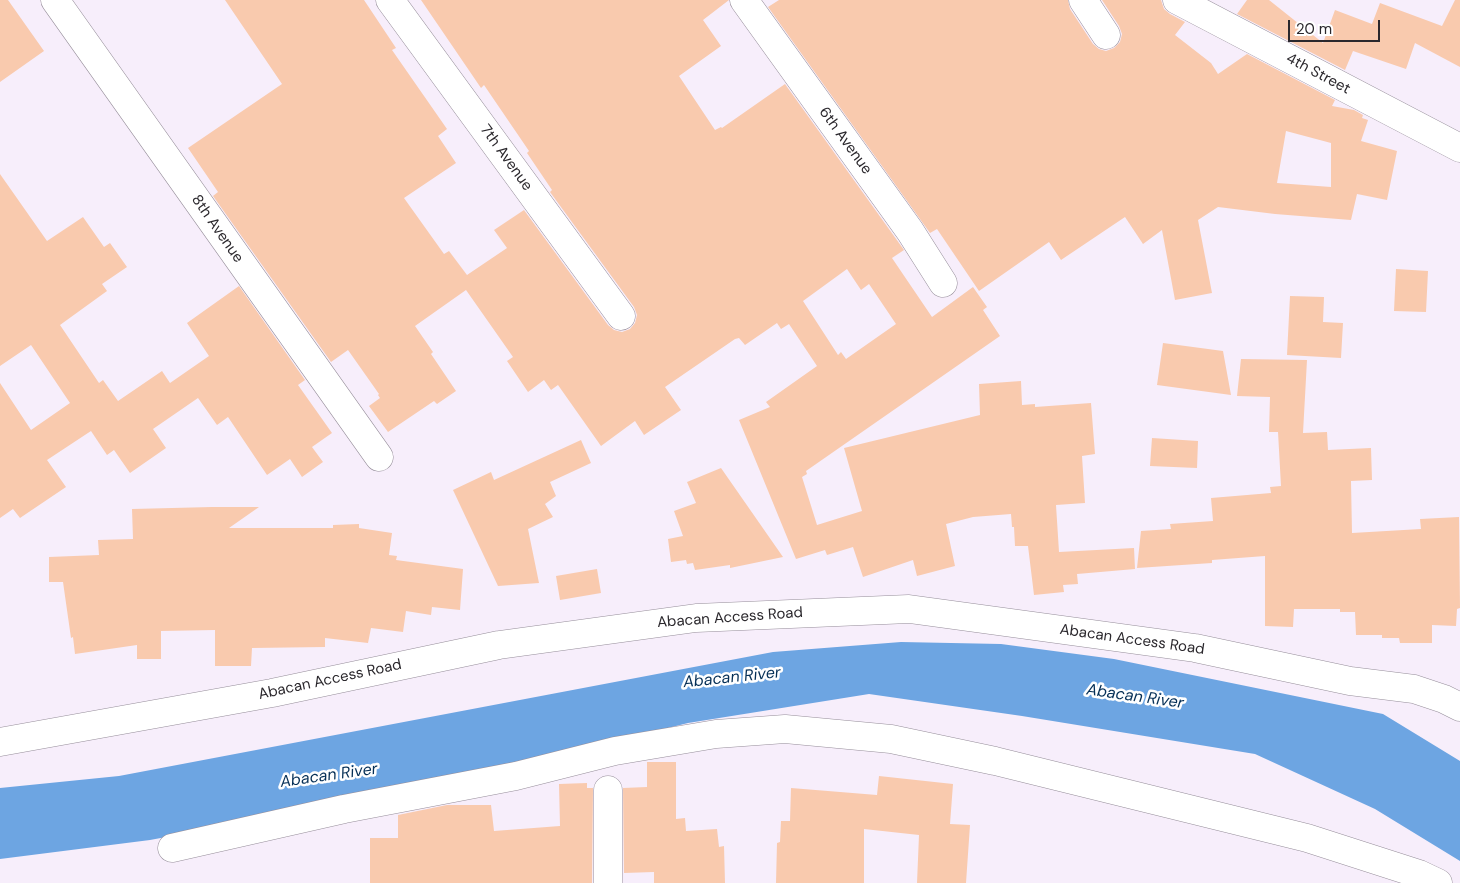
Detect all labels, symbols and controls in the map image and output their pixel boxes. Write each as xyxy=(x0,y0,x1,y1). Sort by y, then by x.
scale bar xyxy=(1290,10,1382,42)
text: 20 m xyxy=(1296,19,1332,39)
street label: 4th Street xyxy=(1283,50,1353,98)
street label: 6th Avenue xyxy=(815,104,875,178)
street label: 7th Avenue xyxy=(476,121,536,195)
street label: 8th Avenue xyxy=(187,192,247,266)
street label: Abacan Access Road xyxy=(657,604,803,632)
street label: Abacan Access Road xyxy=(1058,621,1206,659)
street label: Abacan Access Road xyxy=(257,656,403,704)
water label: Abacan River xyxy=(682,663,782,693)
water label: Abacan River xyxy=(1085,681,1185,713)
water label: Abacan River xyxy=(279,760,379,792)

